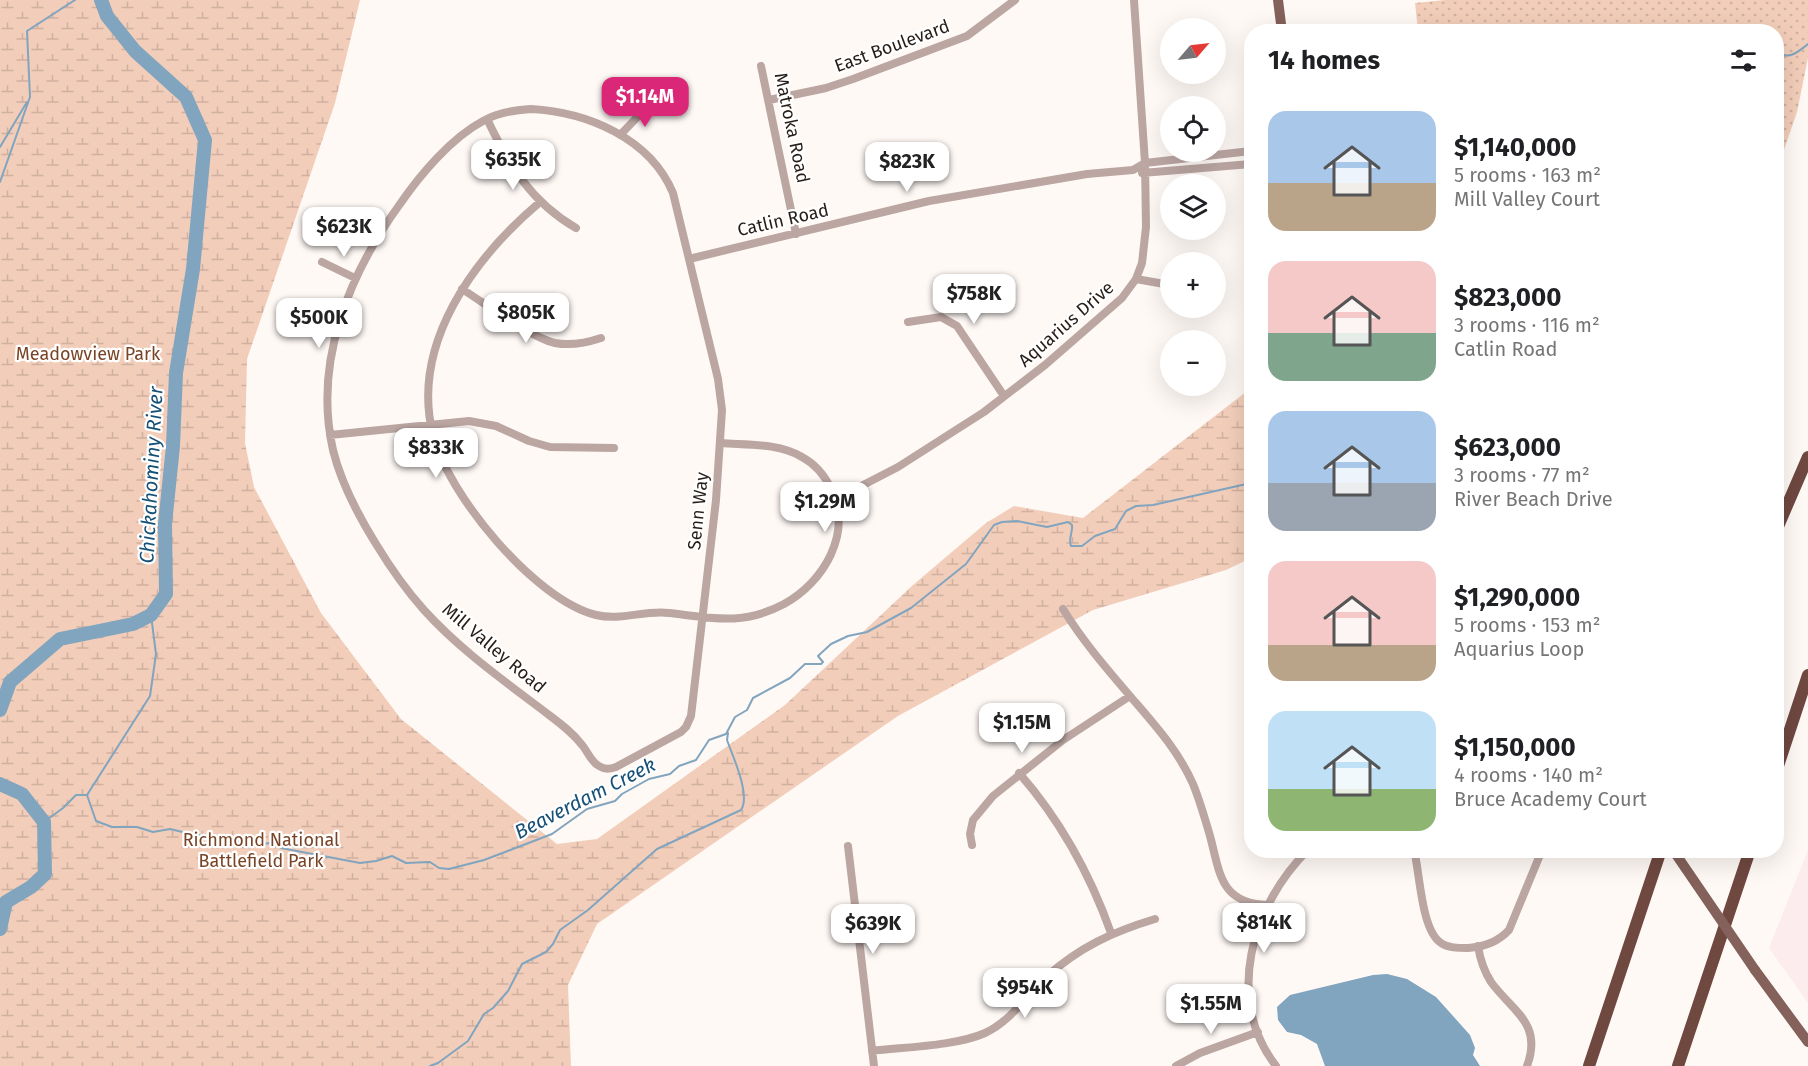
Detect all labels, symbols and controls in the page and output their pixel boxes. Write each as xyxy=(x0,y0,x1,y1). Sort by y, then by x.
street label: East Boulevard xyxy=(831,15,953,77)
north arrow xyxy=(1160,18,1226,84)
map controls xyxy=(1160,18,1226,396)
icon: filters xyxy=(1727,44,1760,77)
text: 14 homes xyxy=(1268,45,1380,76)
street label: Matroka Road xyxy=(770,71,814,185)
pin: $1.14M xyxy=(596,77,694,128)
text: $1.14M xyxy=(616,84,674,108)
button: locate xyxy=(1160,96,1226,162)
text: $1,140,000 xyxy=(1454,132,1577,163)
icon: home xyxy=(1316,135,1388,207)
pin: $635K xyxy=(471,140,555,191)
pin: $823K xyxy=(865,142,949,193)
text: $635K xyxy=(485,147,541,171)
text: $823K xyxy=(879,149,935,173)
text: 5 rooms · 163 m² xyxy=(1454,163,1601,187)
button: layers xyxy=(1160,174,1226,240)
text: Mill Valley Court xyxy=(1454,187,1600,211)
street label: Catlin Road xyxy=(735,199,831,241)
pin: $623K xyxy=(302,207,386,258)
text: $623K xyxy=(316,214,372,238)
button: + xyxy=(1160,252,1226,318)
pin: $758K xyxy=(932,274,1016,325)
street label: Aquarius Drive xyxy=(1014,277,1118,371)
text: $758K xyxy=(947,281,1001,305)
text: $823,000 xyxy=(1454,282,1561,313)
icon: home xyxy=(1316,285,1388,357)
pin: $805K xyxy=(484,293,568,344)
pin: $500K xyxy=(277,298,361,349)
text: $805K xyxy=(497,300,555,324)
text: $500K xyxy=(290,305,348,329)
text: 3 rooms · 116 m² xyxy=(1454,313,1600,337)
button: − xyxy=(1160,330,1226,396)
text: Catlin Road xyxy=(1454,337,1558,361)
park label: Meadowview Park xyxy=(16,343,161,365)
water label: Chickahominy River xyxy=(134,385,168,564)
pin: $833K xyxy=(394,428,478,479)
text: $623,000 xyxy=(1454,432,1561,463)
text: $833K xyxy=(408,435,464,459)
icon: home xyxy=(1316,435,1388,507)
text: 3 rooms · 77 m² xyxy=(1454,463,1590,487)
street label: Senn Way xyxy=(683,471,713,551)
pin: $1.29M xyxy=(776,482,874,533)
text: River Beach Drive xyxy=(1454,487,1613,511)
text: $1.29M xyxy=(794,489,856,513)
text: $1,290,000 xyxy=(1454,582,1580,613)
icon: home xyxy=(1316,585,1388,657)
street label: Mill Valley Road xyxy=(438,598,550,698)
text: 5 rooms · 153 m² xyxy=(1454,613,1601,637)
text: Aquarius Loop xyxy=(1454,637,1584,661)
pin: $1.15M xyxy=(973,703,1071,754)
text: $1.15M xyxy=(993,710,1051,734)
text: $1,150,000 xyxy=(1454,732,1576,763)
icon: home xyxy=(1316,735,1388,807)
water label: Beaverdam Creek xyxy=(510,752,660,844)
text: 4 rooms · 140 m² xyxy=(1454,763,1603,787)
text: Bruce Academy Court xyxy=(1454,787,1647,811)
park label: Richmond National Battlefield Park xyxy=(183,829,339,872)
pin: $814K xyxy=(1222,903,1306,954)
pin: $639K xyxy=(831,904,915,955)
text: $814K xyxy=(1236,910,1292,934)
text: $639K xyxy=(845,911,901,935)
pin: $954K xyxy=(983,968,1067,1019)
text: $954K xyxy=(997,975,1053,999)
pin: $1.55M xyxy=(1162,984,1260,1035)
text: $1.55M xyxy=(1180,991,1242,1015)

